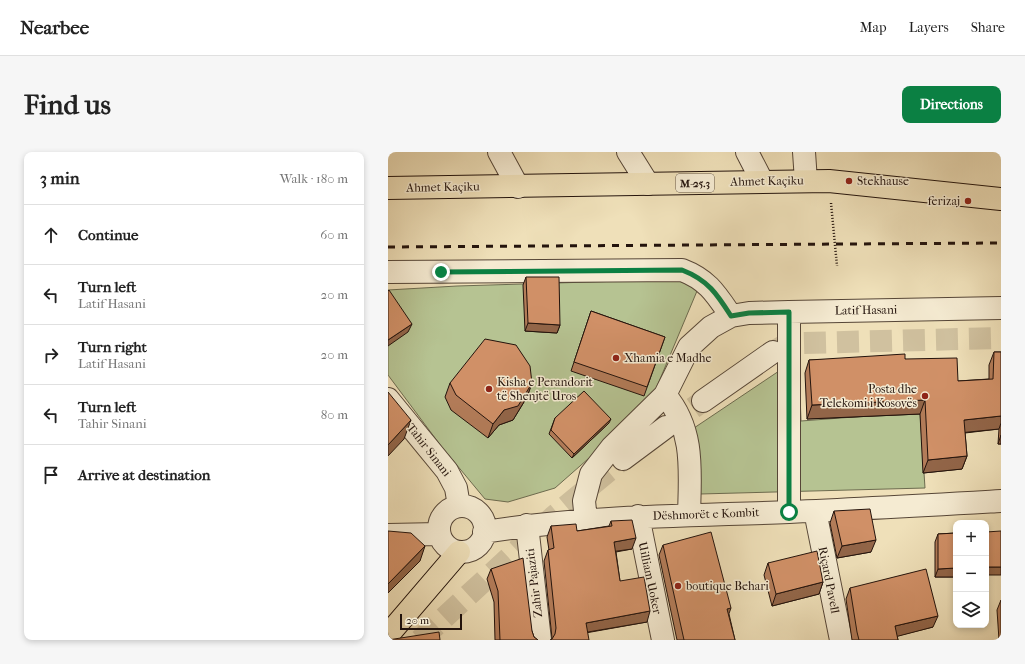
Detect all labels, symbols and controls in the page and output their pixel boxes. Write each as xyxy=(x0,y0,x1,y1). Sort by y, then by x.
text: Nearbee xyxy=(20,17,89,39)
text: Map xyxy=(860,19,887,36)
text: Layers xyxy=(909,19,949,36)
text: Share xyxy=(971,19,1005,36)
button: Directions xyxy=(902,86,1001,123)
text: Find us xyxy=(24,88,111,121)
text: 3 min xyxy=(40,168,80,188)
text: Walk · 180 m xyxy=(280,171,348,186)
street label: Ahmet Kaçiku xyxy=(729,173,804,190)
road number: M-25.3 xyxy=(676,174,714,192)
place label: Stekhause xyxy=(857,174,909,188)
marker: Stekhause xyxy=(844,176,854,186)
street label: Ahmet Kaçiku xyxy=(405,179,480,196)
place label: ferizaj xyxy=(928,194,960,208)
marker: ferizaj xyxy=(963,196,973,206)
icon: ahead xyxy=(40,224,62,246)
text: Continue xyxy=(78,226,138,244)
text: 60 m xyxy=(320,227,348,242)
route end xyxy=(432,263,450,281)
text: Turn left xyxy=(78,278,136,296)
icon: left xyxy=(40,284,62,306)
text: 20 m xyxy=(321,287,348,302)
text: Latif Hasani xyxy=(78,296,146,311)
street label: Latif Hasani xyxy=(835,302,898,318)
text: Turn right xyxy=(78,338,147,356)
icon: right xyxy=(40,344,62,366)
text: 20 m xyxy=(321,347,348,362)
place label: Xhamia e Madhe xyxy=(624,351,712,365)
marker: Xhamia e Madhe xyxy=(611,353,621,363)
text: Latif Hasani xyxy=(78,356,146,371)
place label: Kisha e Perandorit të Shenjtë Uros xyxy=(497,375,594,403)
place label: Posta dhe Telekomi i Kosovës xyxy=(820,382,918,410)
marker: Kisha e Perandorit të Shenjtë Uros xyxy=(484,384,494,394)
marker: Posta dhe Telekomi i Kosovës xyxy=(920,391,930,401)
text: Turn left xyxy=(78,398,136,416)
icon: left xyxy=(40,404,62,426)
text: 80 m xyxy=(321,407,348,422)
text: Tahir Sinani xyxy=(78,416,147,431)
street label: Tahir Sinani xyxy=(404,421,454,480)
icon: arrive xyxy=(40,464,62,486)
text: Arrive at destination xyxy=(78,466,210,484)
route start xyxy=(780,503,798,521)
street label: Dëshmorët e Kombit xyxy=(652,505,760,523)
map controls xyxy=(953,520,989,628)
button: + xyxy=(953,520,989,556)
street label: Uilliam Uoker xyxy=(636,541,665,616)
street label: Riçard Pavell xyxy=(815,545,842,615)
street label: Zahir Pajaziti xyxy=(523,547,545,618)
button: − xyxy=(953,556,989,592)
place label: boutique Behari xyxy=(685,579,769,593)
marker: boutique Behari xyxy=(673,581,683,591)
button: layers xyxy=(953,592,989,628)
scale bar xyxy=(400,612,462,631)
text: 20 m xyxy=(406,614,429,627)

